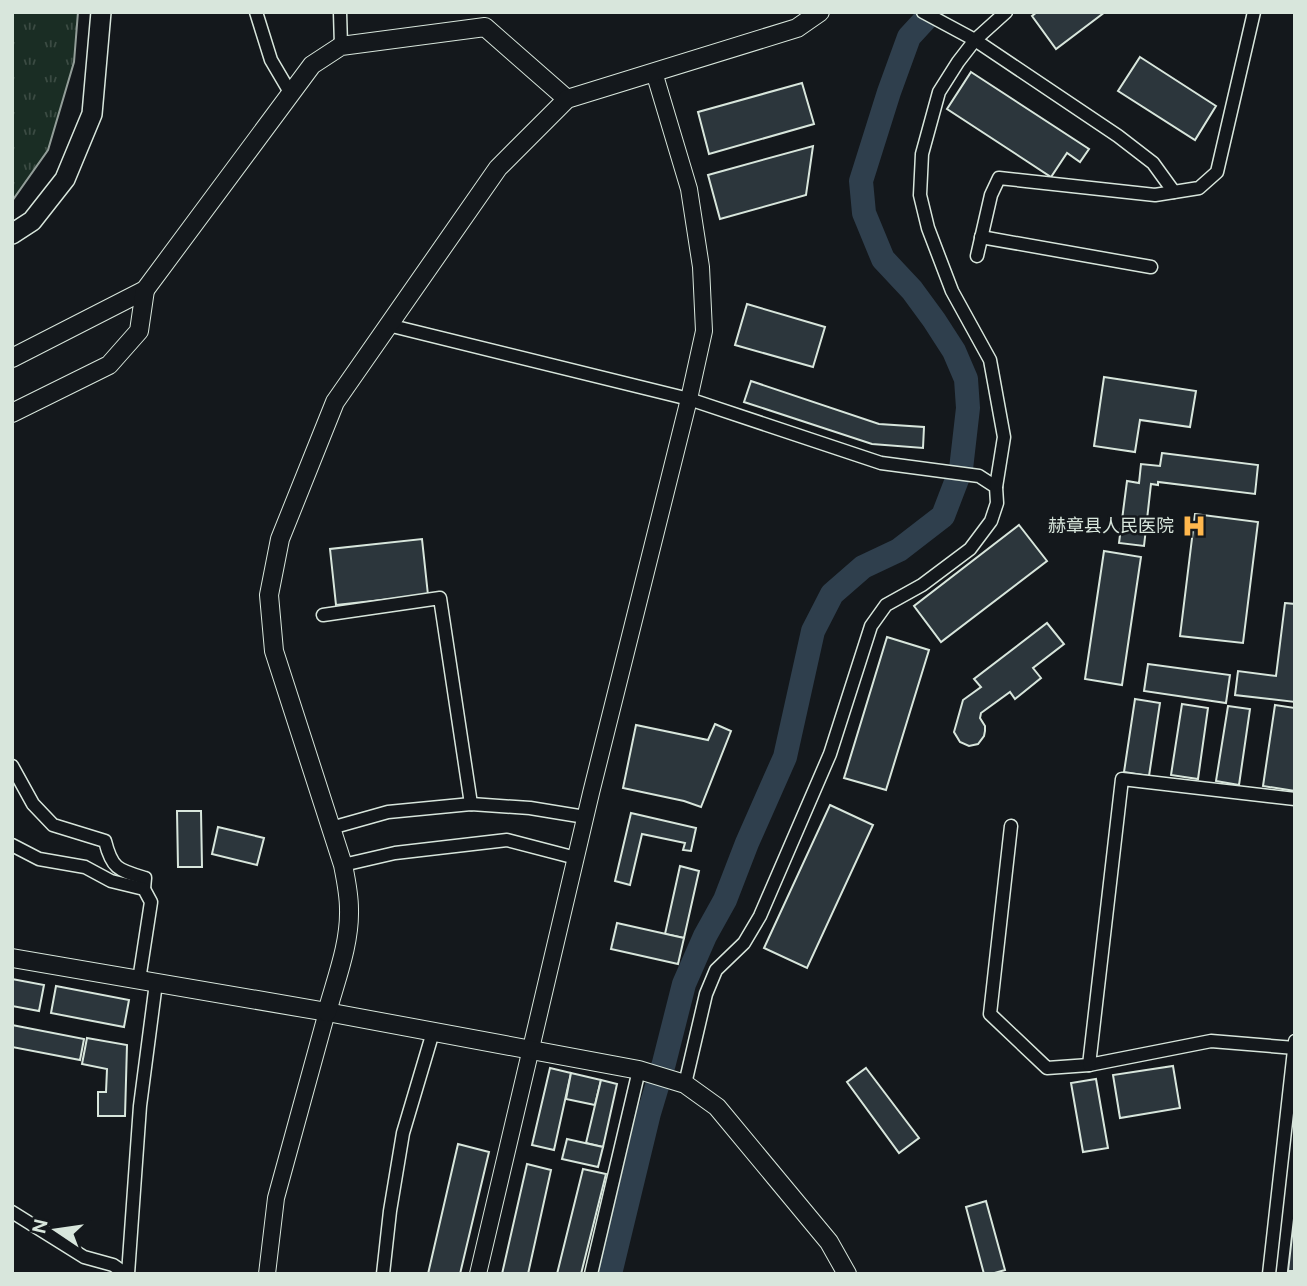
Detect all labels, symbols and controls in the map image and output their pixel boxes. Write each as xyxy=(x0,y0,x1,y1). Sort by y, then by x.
hospital icon: 赫章县人民医院 xyxy=(1180,512,1208,540)
place label: 赫章县人民医院 xyxy=(1048,514,1174,538)
north arrow xyxy=(21,1195,91,1265)
text: N xyxy=(26,1217,54,1236)

